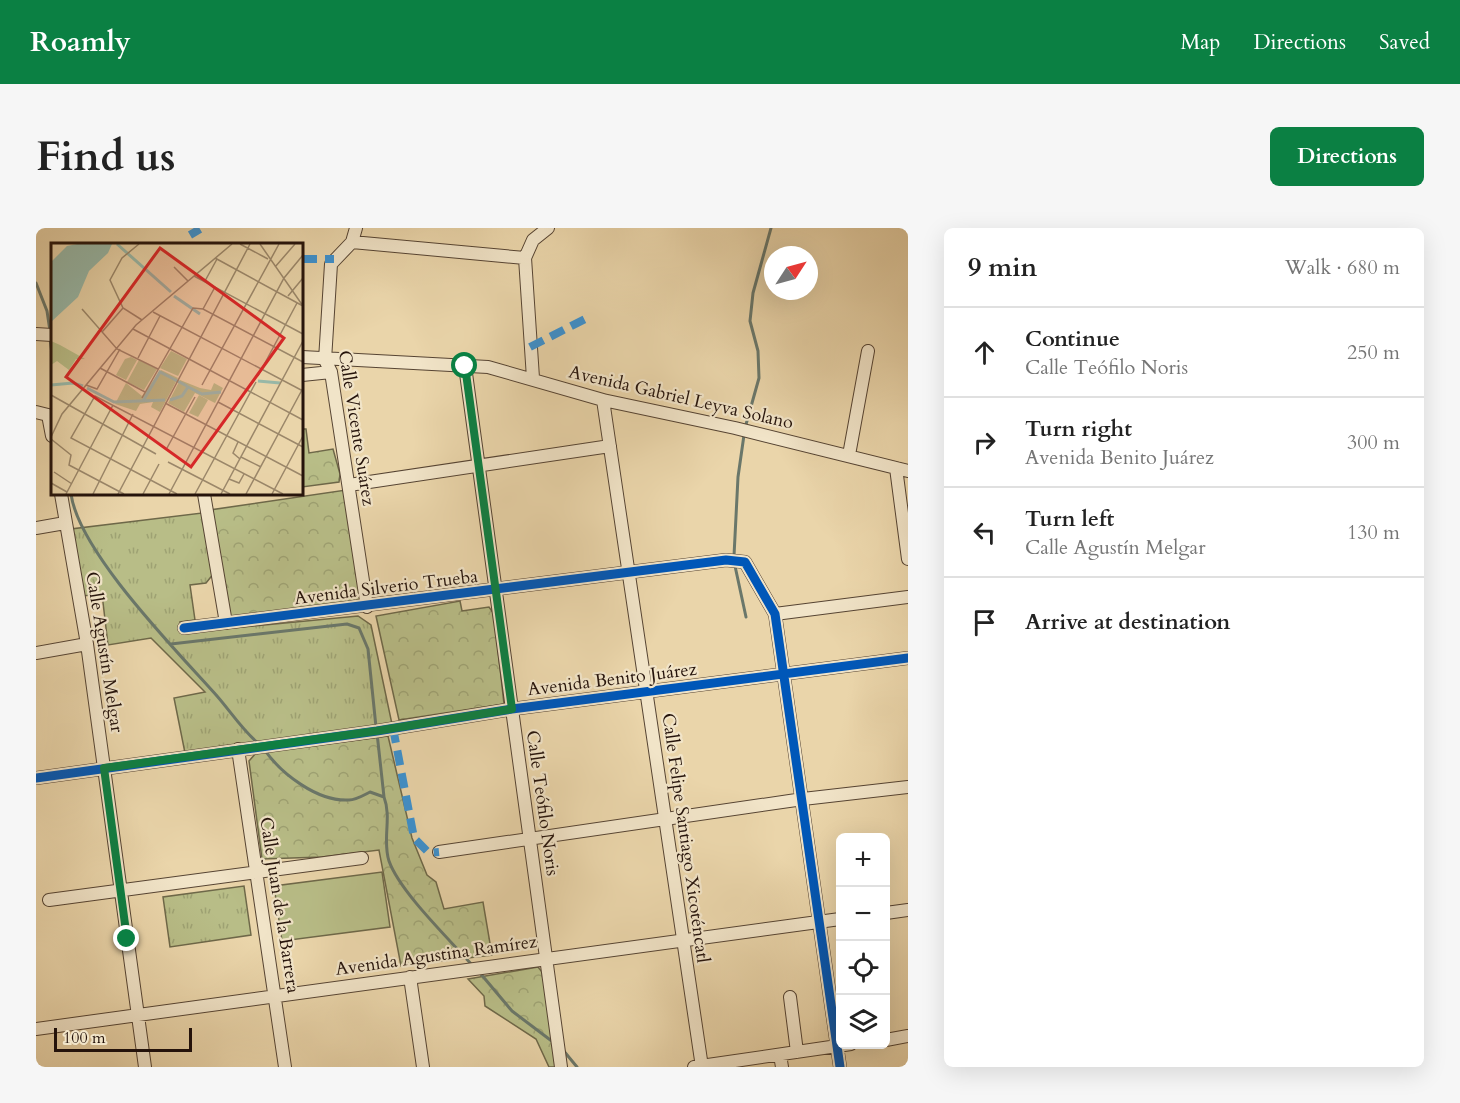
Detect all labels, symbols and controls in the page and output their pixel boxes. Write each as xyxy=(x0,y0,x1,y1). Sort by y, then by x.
text: Roamly xyxy=(30,23,131,61)
text: Map xyxy=(1180,28,1220,57)
text: Directions xyxy=(1253,28,1346,57)
text: Saved xyxy=(1379,28,1430,57)
button: Directions xyxy=(1270,127,1424,186)
text: Find us xyxy=(36,128,176,185)
inset map xyxy=(51,243,303,495)
north arrow xyxy=(764,246,818,300)
text: 9 min xyxy=(968,250,1037,285)
text: Walk · 680 m xyxy=(1285,254,1400,281)
text: Continue xyxy=(1025,324,1120,354)
icon: ahead xyxy=(968,336,1001,369)
text: 250 m xyxy=(1347,339,1400,366)
street label: Calle Vicente Suárez xyxy=(332,349,381,507)
route start xyxy=(451,352,477,378)
text: Calle Teófilo Noris xyxy=(1025,354,1188,381)
street label: Avenida Gabriel Leyva Solano xyxy=(566,359,796,436)
text: Turn right xyxy=(1025,414,1132,444)
icon: right xyxy=(968,426,1001,459)
text: 300 m xyxy=(1347,429,1400,456)
text: Avenida Benito Juárez xyxy=(1025,444,1214,471)
text: Turn left xyxy=(1025,504,1114,534)
icon: left xyxy=(968,516,1001,549)
text: 130 m xyxy=(1347,519,1400,546)
text: Calle Agustín Melgar xyxy=(1025,534,1206,561)
street label: Avenida Silverio Trueba xyxy=(293,564,480,611)
street label: Calle Agustín Melgar xyxy=(79,570,130,735)
icon: arrive xyxy=(968,606,1001,639)
text: Arrive at destination xyxy=(1025,607,1230,637)
street label: Avenida Benito Juárez xyxy=(526,657,698,702)
street label: Calle Felipe Santiago Xicoténcatl xyxy=(656,712,715,965)
street label: Calle Teófilo Noris xyxy=(520,729,565,878)
street label: Calle Juan de la Barrera xyxy=(253,815,306,995)
map controls xyxy=(836,833,890,1049)
button: + xyxy=(836,833,890,887)
button: − xyxy=(836,887,890,941)
route end xyxy=(113,925,139,951)
street label: Avenida Agustina Ramírez xyxy=(334,929,538,982)
button: locate xyxy=(836,941,890,995)
button: layers xyxy=(836,995,890,1049)
scale bar xyxy=(54,1025,192,1052)
text: 100 m xyxy=(63,1027,105,1049)

